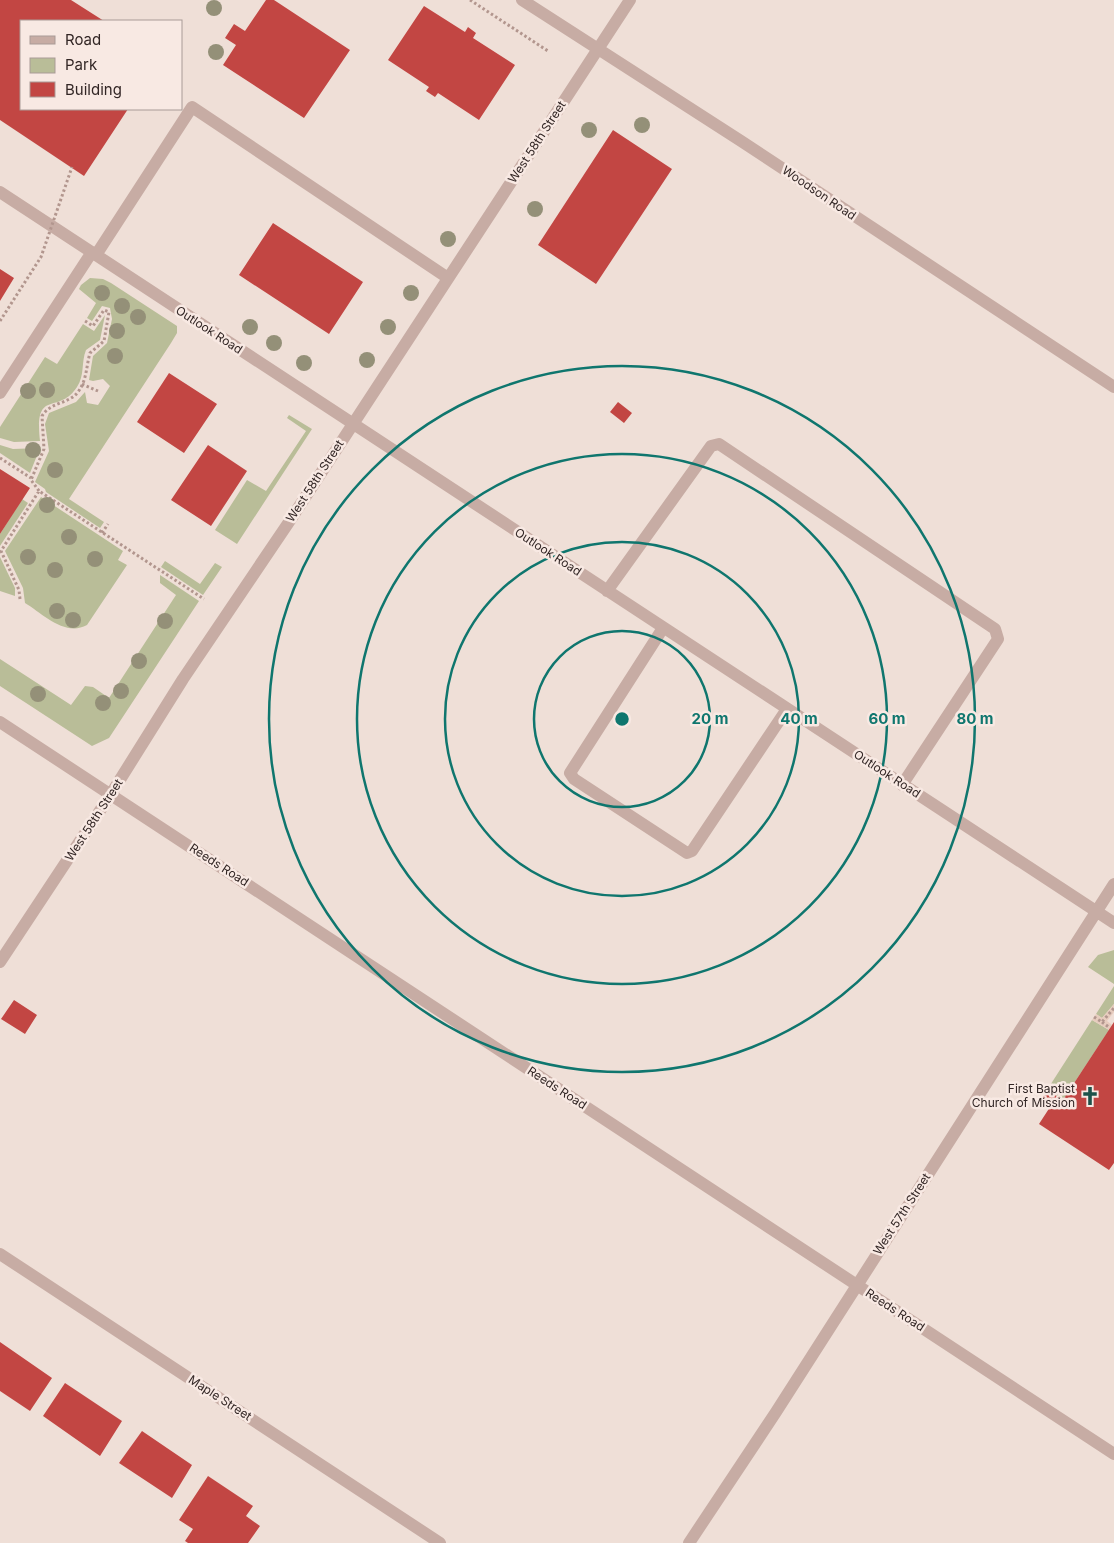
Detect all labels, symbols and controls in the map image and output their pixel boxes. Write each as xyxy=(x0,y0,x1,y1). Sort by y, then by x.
legend xyxy=(20,20,182,110)
text: Road xyxy=(65,30,101,49)
text: Park xyxy=(65,55,98,74)
text: Building xyxy=(65,80,122,99)
street label: West 58th Street xyxy=(504,98,569,186)
street label: Woodson Road xyxy=(779,162,859,223)
street label: Outlook Road xyxy=(173,302,245,357)
street label: West 58th Street xyxy=(282,437,347,525)
street label: Outlook Road xyxy=(512,524,584,579)
text: 20 m xyxy=(692,709,728,728)
text: 40 m xyxy=(780,709,818,728)
text: 60 m xyxy=(868,709,906,728)
text: 80 m xyxy=(956,709,994,728)
centre of rings xyxy=(613,710,631,728)
street label: Outlook Road xyxy=(851,746,923,801)
street label: West 58th Street xyxy=(61,776,126,864)
street label: Reeds Road xyxy=(187,840,252,889)
street label: Reeds Road xyxy=(525,1063,590,1112)
place label: First Baptist Church of Mission xyxy=(972,1081,1075,1110)
church icon: First Baptist Church of Mission xyxy=(1079,1085,1101,1107)
street label: West 57th Street xyxy=(870,1170,934,1257)
street label: Reeds Road xyxy=(863,1285,928,1334)
street label: Maple Street xyxy=(186,1372,255,1424)

